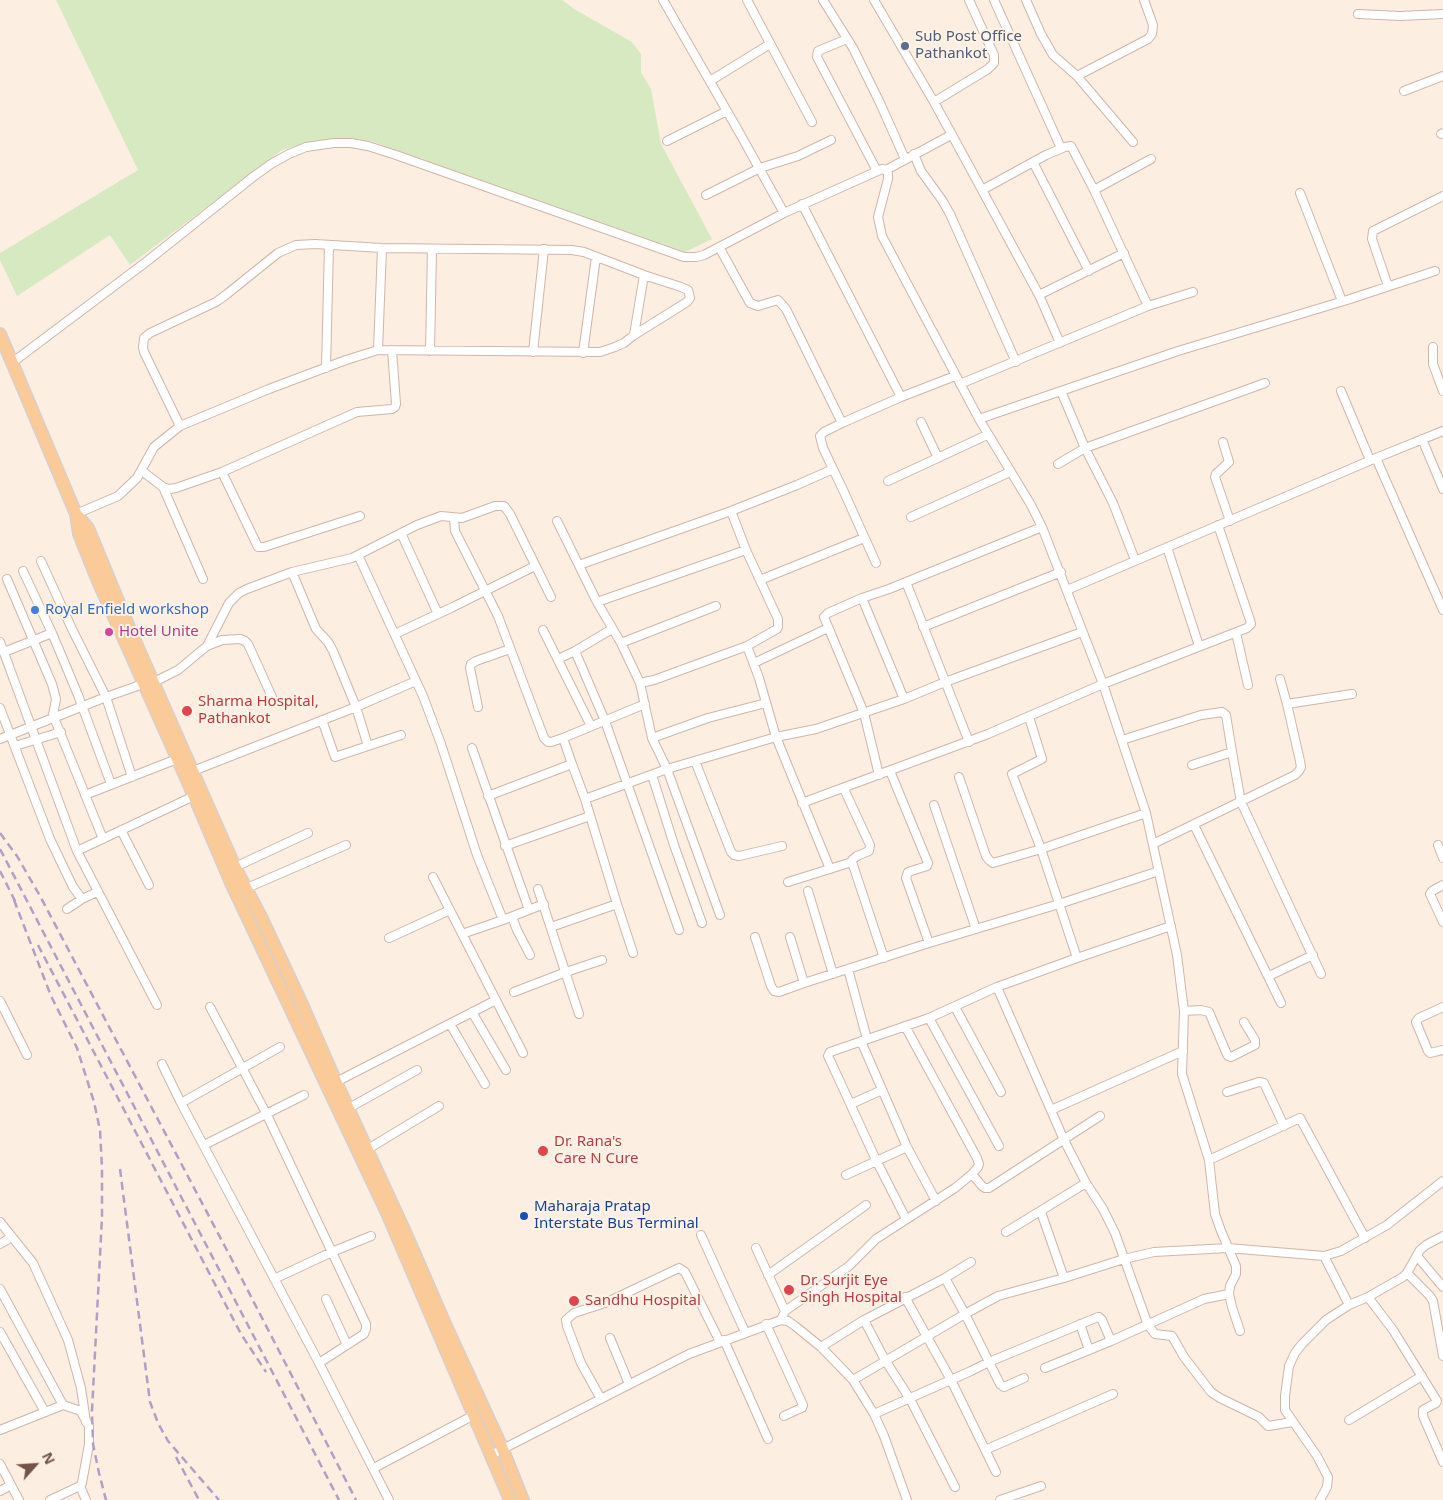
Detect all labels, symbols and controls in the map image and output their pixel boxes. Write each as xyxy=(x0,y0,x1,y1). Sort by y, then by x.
place label: Sub Post Office Pathankot xyxy=(915,28,1022,63)
marker: Sub Post Office Pathankot xyxy=(899,40,911,52)
place label: Royal Enfield workshop xyxy=(45,601,209,619)
marker: Royal Enfield workshop xyxy=(29,604,41,616)
place label: Hotel Unite xyxy=(119,623,199,641)
marker: Hotel Unite xyxy=(103,626,115,638)
place label: Sharma Hospital, Pathankot xyxy=(198,693,319,728)
marker: Sharma Hospital, Pathankot xyxy=(180,704,194,718)
place label: Dr. Rana's Care N Cure xyxy=(554,1133,639,1168)
marker: Dr. Rana's Care N Cure xyxy=(536,1144,550,1158)
place label: Maharaja Pratap Interstate Bus Terminal xyxy=(534,1198,699,1233)
marker: Maharaja Pratap Interstate Bus Terminal xyxy=(518,1210,530,1222)
place label: Dr. Surjit Eye Singh Hospital xyxy=(800,1272,902,1307)
marker: Dr. Surjit Eye Singh Hospital xyxy=(782,1283,796,1297)
place label: Sandhu Hospital xyxy=(585,1292,701,1310)
marker: Sandhu Hospital xyxy=(567,1294,581,1308)
north arrow xyxy=(10,1440,60,1490)
text: N xyxy=(38,1449,60,1467)

